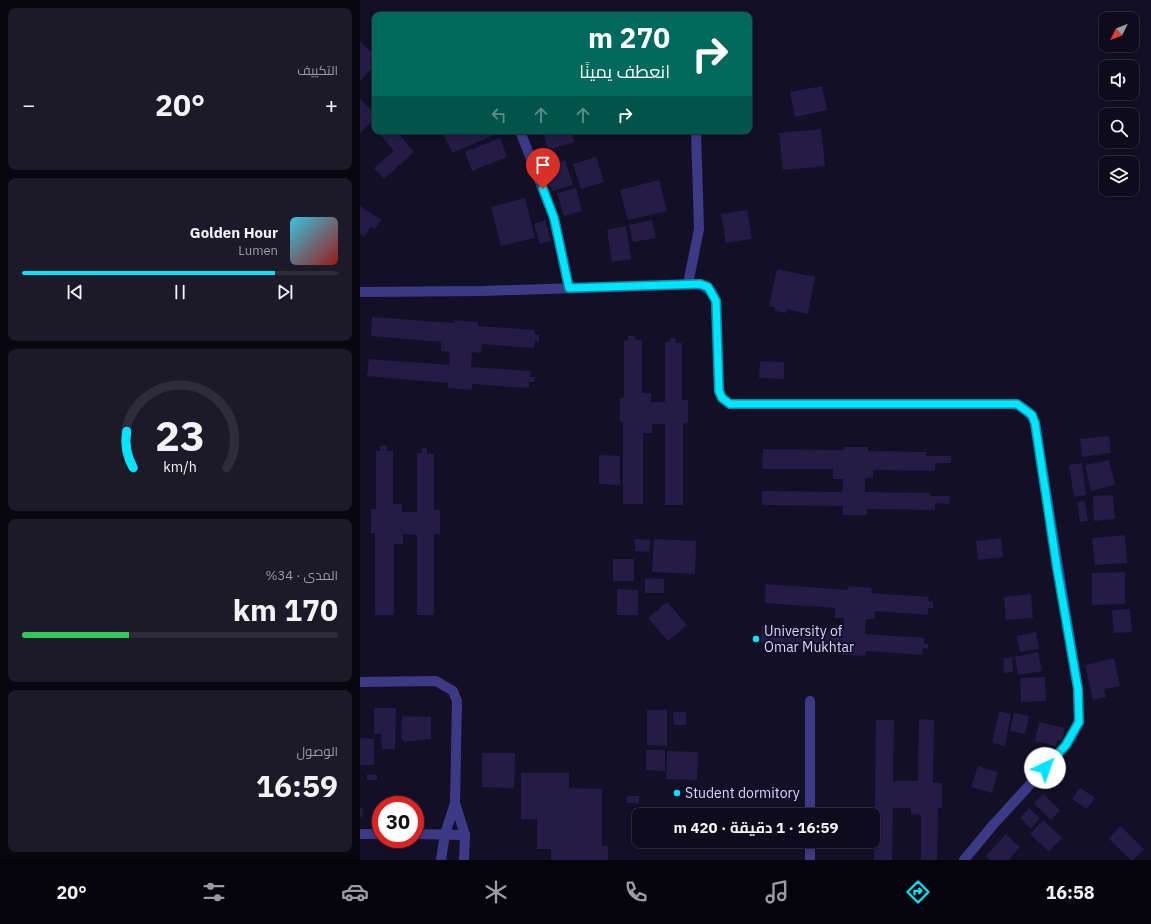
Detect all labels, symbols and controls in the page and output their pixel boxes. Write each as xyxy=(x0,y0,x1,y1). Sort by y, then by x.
north arrow xyxy=(1099,12,1139,52)
map controls xyxy=(1099,12,1139,196)
text: 270 m xyxy=(588,19,670,56)
icon: right xyxy=(684,28,736,80)
text: انعطف يمينًا xyxy=(579,60,670,83)
button: sound xyxy=(1099,60,1139,100)
text: التكييف xyxy=(297,62,338,79)
text: 20° xyxy=(155,85,205,124)
text: − xyxy=(22,90,35,119)
text: + xyxy=(325,90,338,119)
icon: left xyxy=(488,104,510,126)
icon: ahead xyxy=(530,104,552,126)
icon: ahead xyxy=(572,104,594,126)
icon: right xyxy=(614,104,636,126)
button: search xyxy=(1099,108,1139,148)
pin xyxy=(526,148,560,189)
icon: arrive xyxy=(532,154,554,176)
button: layers xyxy=(1099,156,1139,196)
text: Golden Hour xyxy=(190,223,278,242)
text: Lumen xyxy=(238,242,278,259)
icon: previous xyxy=(64,281,86,303)
icon: pause xyxy=(169,281,191,303)
icon: next xyxy=(274,281,296,303)
text: 23 xyxy=(155,408,205,462)
text: km/h xyxy=(163,457,197,476)
text: المدى · 34% xyxy=(266,567,338,584)
text: 170 km xyxy=(233,590,338,629)
place label: University of Omar Mukhtar xyxy=(764,622,854,656)
marker: University of Omar Mukhtar xyxy=(751,634,761,644)
text: الوصول xyxy=(297,743,338,760)
position arrow xyxy=(1024,747,1066,789)
text: 16:59 xyxy=(256,766,338,805)
place label: Student dormitory xyxy=(685,784,800,802)
marker: Student dormitory xyxy=(672,788,682,798)
speed limit sign: 30 xyxy=(372,796,424,848)
text: 16:59 · 1 دقيقة · 420 m xyxy=(674,818,838,837)
icon: filters xyxy=(200,878,228,906)
icon: car xyxy=(341,878,369,906)
icon: climate xyxy=(482,878,510,906)
icon: phone xyxy=(622,878,650,906)
icon: music xyxy=(763,878,791,906)
icon: directions xyxy=(904,878,932,906)
text: 20° xyxy=(57,881,87,904)
text: 16:58 xyxy=(1045,881,1095,904)

